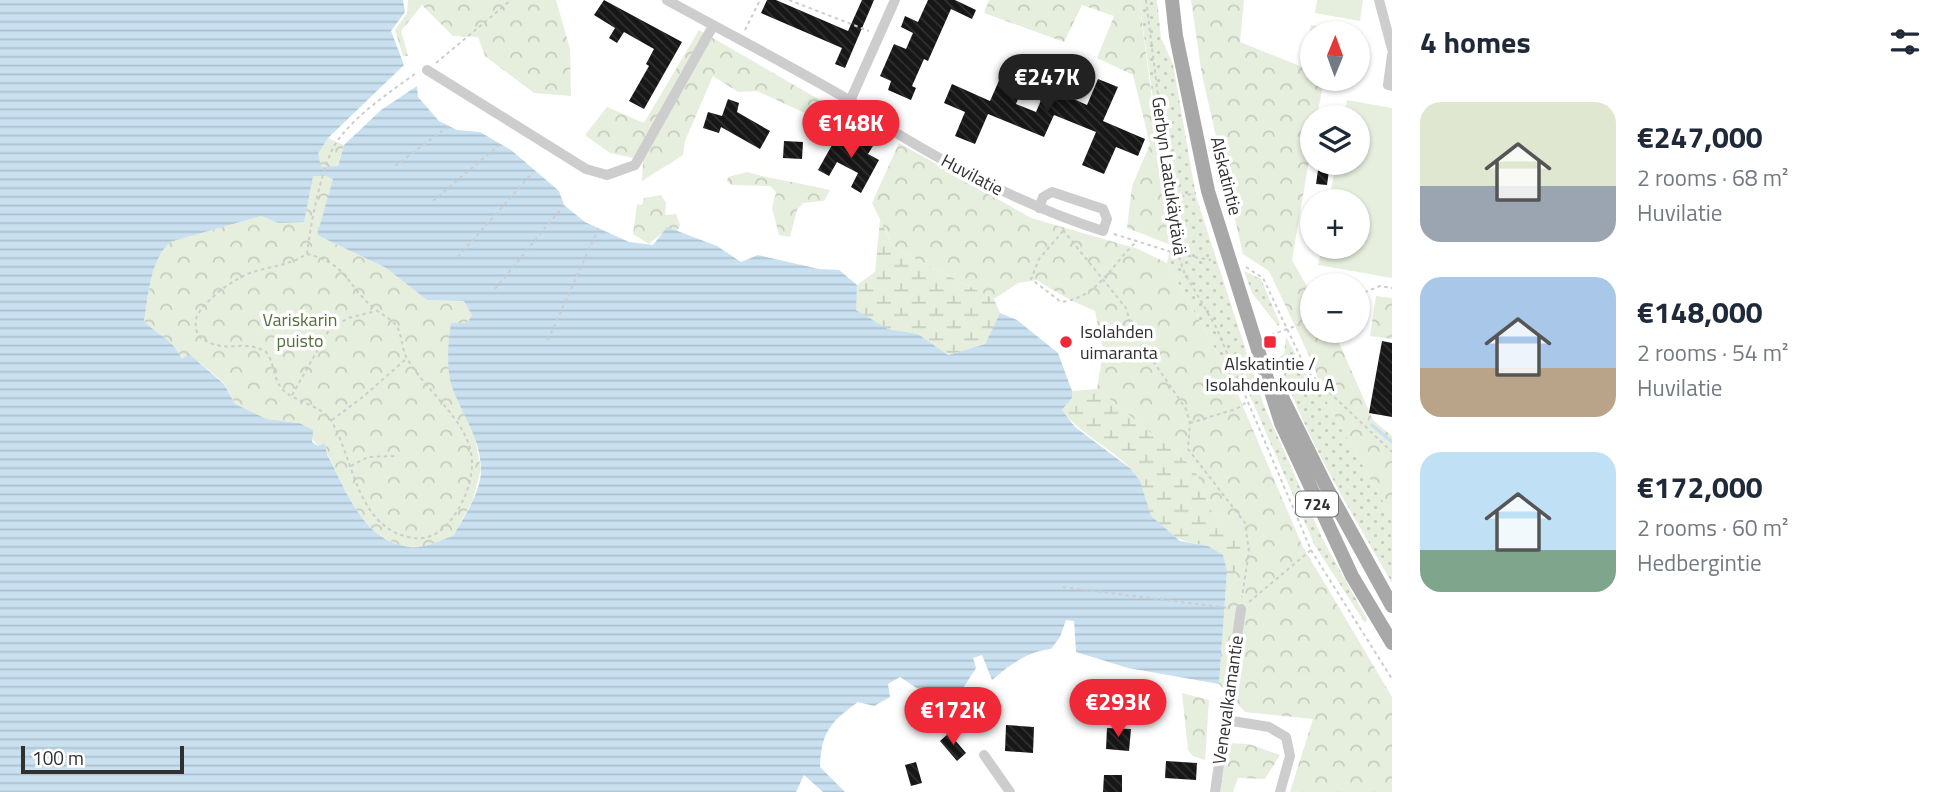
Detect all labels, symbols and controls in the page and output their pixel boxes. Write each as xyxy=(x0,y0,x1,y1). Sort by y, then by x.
text: 4 homes xyxy=(1420,19,1531,65)
north arrow xyxy=(1300,21,1370,91)
map controls xyxy=(1300,21,1370,343)
icon: filters xyxy=(1886,23,1924,61)
pin: €247K xyxy=(998,54,1096,114)
text: €247K xyxy=(1014,59,1080,94)
street label: Gerbyn Laatukäytävä xyxy=(1145,95,1194,257)
pin: €148K xyxy=(802,100,900,160)
text: €148K xyxy=(818,105,884,140)
button: layers xyxy=(1300,105,1370,175)
text: €247,000 xyxy=(1637,114,1763,160)
icon: home xyxy=(1476,130,1560,214)
street label: Alskatintie xyxy=(1204,134,1249,218)
street label: Huvilatie xyxy=(936,147,1008,202)
text: 2 rooms · 68 m² xyxy=(1637,160,1788,195)
button: + xyxy=(1300,189,1370,259)
text: Huvilatie xyxy=(1637,195,1722,230)
button: − xyxy=(1300,273,1370,343)
text: €148,000 xyxy=(1637,289,1763,335)
icon: home xyxy=(1476,305,1560,389)
park label: Variskarin puisto xyxy=(263,306,337,354)
place label: Isolahden uimaranta xyxy=(1080,318,1158,366)
marker: Isolahden uimaranta xyxy=(1058,334,1074,350)
marker: Alskatintie / Isolahdenkoulu A xyxy=(1262,334,1278,350)
text: 2 rooms · 54 m² xyxy=(1637,335,1788,370)
place label: Alskatintie / Isolahdenkoulu A xyxy=(1205,350,1335,398)
text: Huvilatie xyxy=(1637,370,1722,405)
text: €172,000 xyxy=(1637,464,1763,510)
icon: home xyxy=(1476,480,1560,564)
road number: 724 xyxy=(1296,491,1338,516)
text: 2 rooms · 60 m² xyxy=(1637,510,1788,545)
text: Hedbergintie xyxy=(1637,545,1762,580)
street label: Venevalkamantie xyxy=(1205,634,1250,766)
pin: €293K xyxy=(1069,680,1167,739)
text: €293K xyxy=(1085,684,1151,719)
pin: €172K xyxy=(904,688,1002,747)
text: €172K xyxy=(920,692,986,727)
scale bar xyxy=(21,743,184,775)
text: 100 m xyxy=(32,743,84,772)

